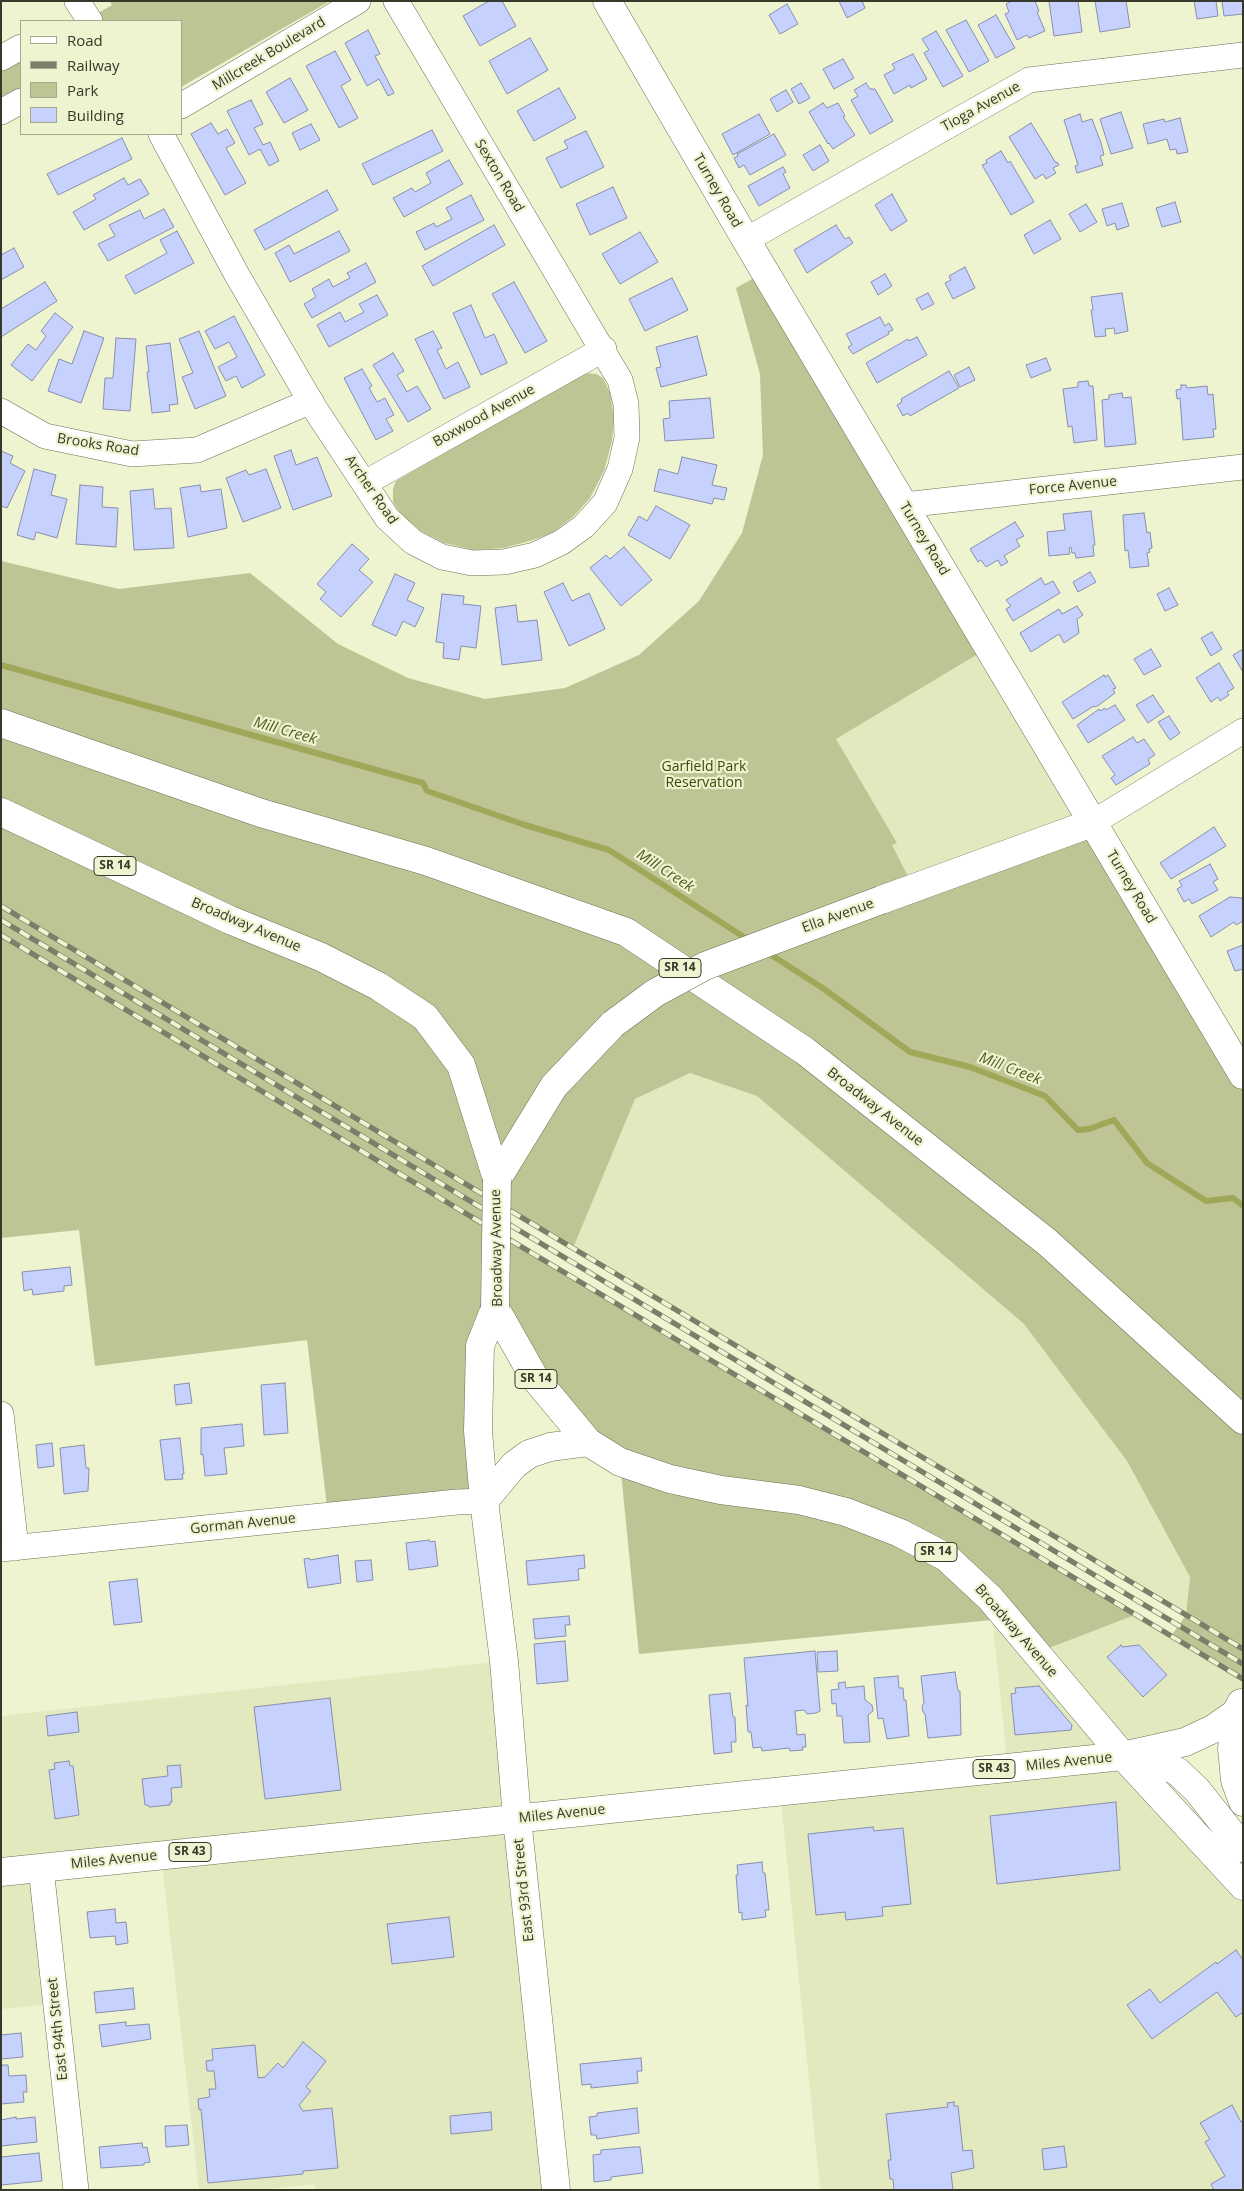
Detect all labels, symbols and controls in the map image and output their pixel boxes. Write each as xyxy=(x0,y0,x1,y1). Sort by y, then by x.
street label: Millcreek Boulevard xyxy=(209,14,329,94)
legend xyxy=(20,20,182,135)
text: Road xyxy=(67,30,103,50)
text: Railway xyxy=(67,55,120,75)
street label: Tioga Avenue xyxy=(939,78,1023,136)
text: Park xyxy=(67,80,98,100)
text: Building xyxy=(67,105,124,125)
street label: Sexton Road xyxy=(471,137,527,215)
street label: Turney Road xyxy=(689,151,745,231)
street label: Boxwood Avenue xyxy=(430,381,538,451)
street label: Brooks Road xyxy=(56,430,140,460)
street label: Archer Road xyxy=(341,452,401,528)
street label: Force Avenue xyxy=(1028,473,1118,499)
street label: Turney Road xyxy=(896,499,952,579)
water label: Mill Creek xyxy=(251,713,319,749)
park label: Garfield Park Reservation xyxy=(662,759,746,792)
water label: Mill Creek xyxy=(633,846,697,896)
street label: Turney Road xyxy=(1103,847,1159,927)
road number: SR 14 xyxy=(94,856,136,876)
street label: Broadway Avenue xyxy=(189,894,303,956)
street label: Ella Avenue xyxy=(800,895,876,937)
road number: SR 14 xyxy=(659,958,701,978)
water label: Mill Creek xyxy=(977,1049,1043,1089)
street label: Broadway Avenue xyxy=(824,1064,926,1150)
street label: Broadway Avenue xyxy=(488,1189,506,1307)
road number: SR 14 xyxy=(515,1370,557,1388)
street label: Gorman Avenue xyxy=(189,1510,297,1538)
road number: SR 14 xyxy=(915,1542,957,1561)
street label: Broadway Avenue xyxy=(971,1581,1061,1681)
street label: Miles Avenue xyxy=(1025,1749,1113,1775)
road number: SR 43 xyxy=(973,1760,1015,1778)
street label: Miles Avenue xyxy=(518,1801,606,1827)
street label: East 93rd Street xyxy=(510,1837,538,1943)
road number: SR 43 xyxy=(169,1842,211,1861)
street label: Miles Avenue xyxy=(70,1847,158,1873)
street label: East 94th Street xyxy=(44,1977,72,2081)

